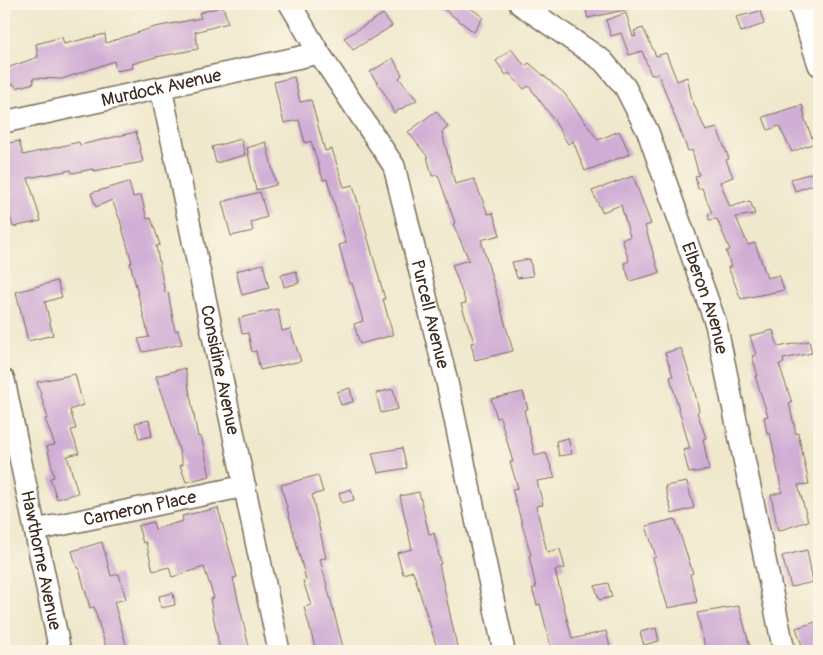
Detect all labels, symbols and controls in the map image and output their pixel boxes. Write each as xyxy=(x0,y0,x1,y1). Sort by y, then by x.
street label: Murdock Avenue xyxy=(99,63,224,112)
street label: Elberon Avenue xyxy=(676,239,733,356)
street label: Purcell Avenue xyxy=(406,257,455,371)
street label: Considine Avenue xyxy=(195,303,245,437)
street label: Cameron Place xyxy=(81,485,198,531)
street label: Hawthorne Avenue xyxy=(16,488,67,632)

